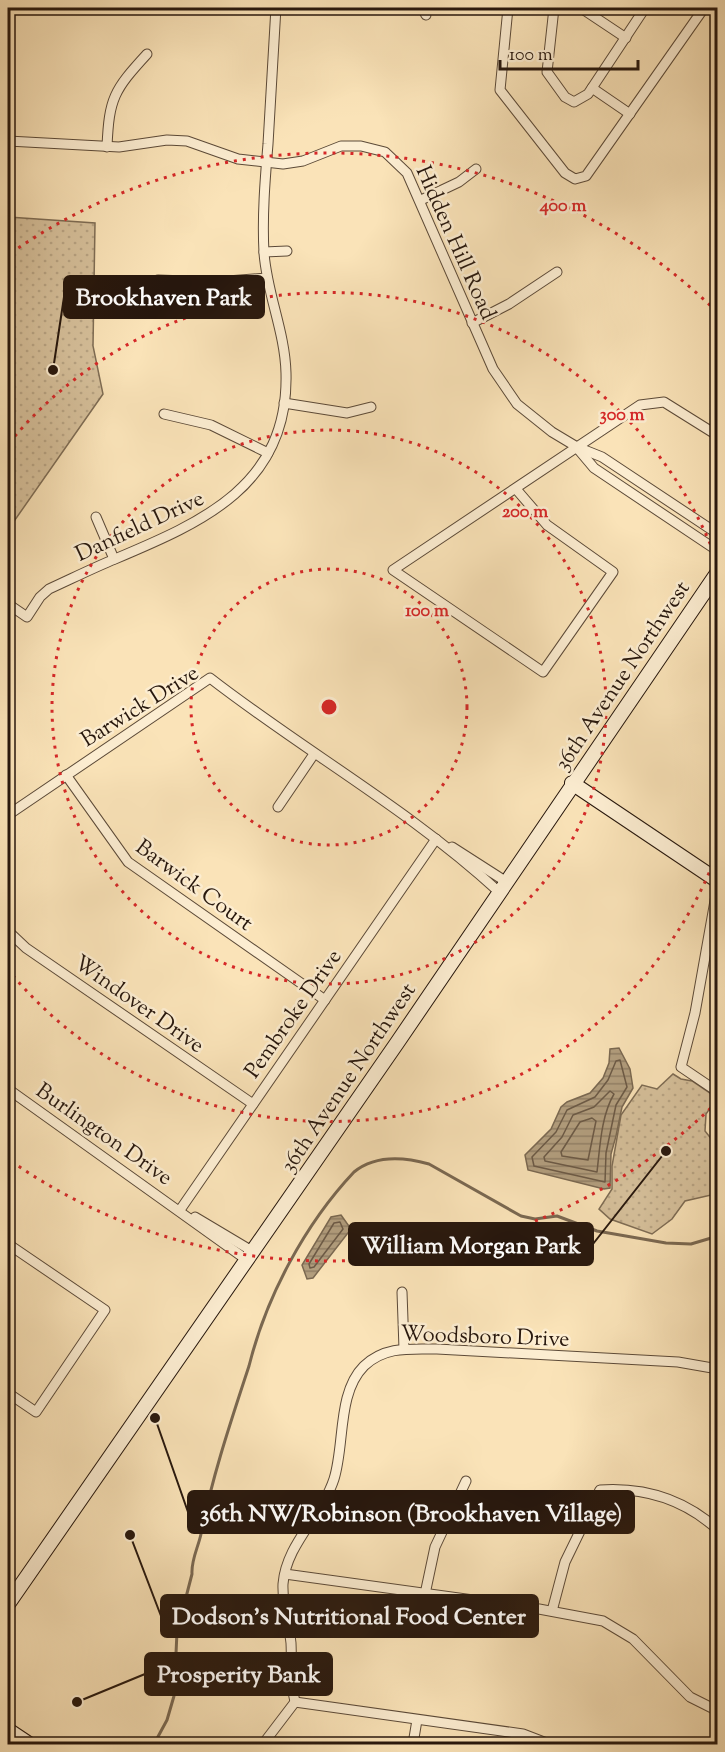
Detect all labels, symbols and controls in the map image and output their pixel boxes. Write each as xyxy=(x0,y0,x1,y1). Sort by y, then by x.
scale bar xyxy=(500,33,638,71)
text: 100 m xyxy=(509,43,553,69)
street label: Hidden Hill Road xyxy=(406,161,503,326)
text: 400 m xyxy=(539,194,586,220)
callout: Brookhaven Park xyxy=(64,276,264,318)
text: Brookhaven Park xyxy=(76,282,253,316)
text: 300 m xyxy=(600,403,645,429)
street label: Danfield Drive xyxy=(71,484,210,572)
text: 200 m xyxy=(502,500,548,526)
street label: 36th Avenue Northwest xyxy=(548,575,699,778)
text: 100 m xyxy=(405,599,449,625)
street label: Barwick Drive xyxy=(75,658,206,757)
centre of rings xyxy=(319,697,339,717)
street label: Barwick Court xyxy=(128,833,259,940)
street label: Pembroke Drive xyxy=(238,944,351,1086)
street label: Windover Drive xyxy=(67,949,210,1062)
street label: 36th Avenue Northwest xyxy=(274,977,425,1180)
street label: Burlington Drive xyxy=(28,1076,178,1195)
callout: William Morgan Park xyxy=(349,1223,593,1265)
text: William Morgan Park xyxy=(361,1230,582,1264)
street label: Woodsboro Drive xyxy=(400,1319,570,1357)
callout: 36th NW/Robinson (Brookhaven Village) xyxy=(188,1491,634,1533)
text: 36th NW/Robinson (Brookhaven Village) xyxy=(200,1498,622,1532)
callout: Dodson's Nutritional Food Center xyxy=(161,1595,538,1637)
text: Dodson's Nutritional Food Center xyxy=(172,1601,527,1635)
callout: Prosperity Bank xyxy=(145,1653,332,1695)
text: Prosperity Bank xyxy=(157,1659,322,1693)

